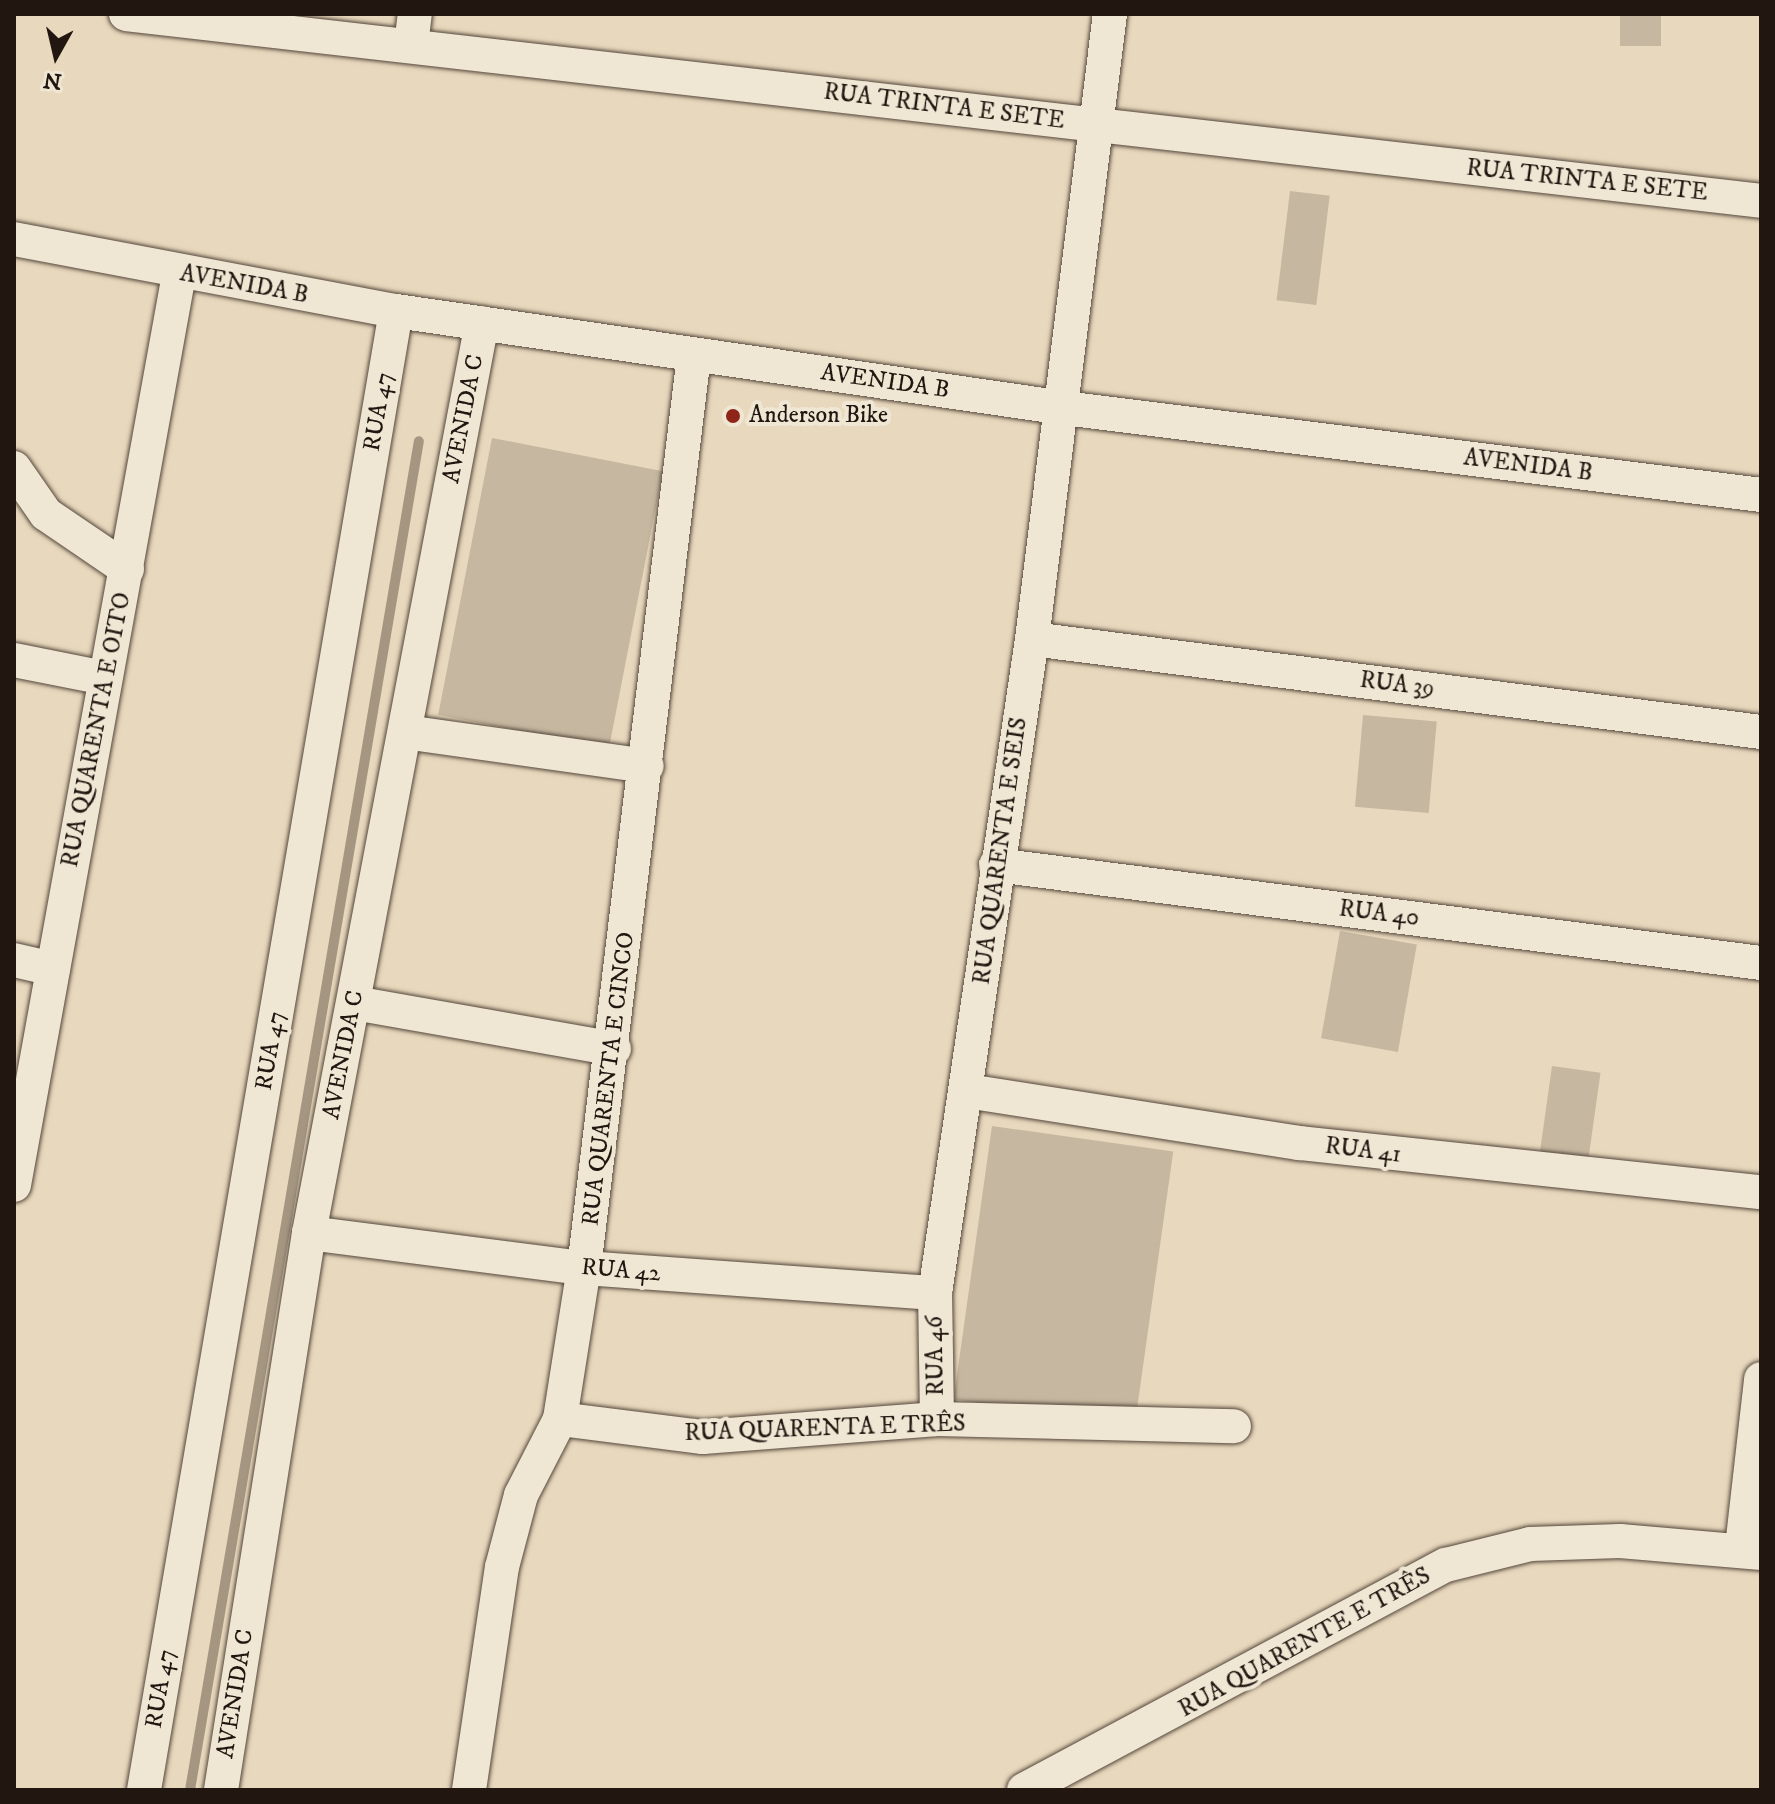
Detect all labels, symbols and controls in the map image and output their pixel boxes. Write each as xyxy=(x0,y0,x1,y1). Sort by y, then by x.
north arrow xyxy=(16,16,96,96)
text: N xyxy=(42,66,63,95)
street label: RUA TRINTA E SETE xyxy=(822,78,1066,136)
street label: RUA TRINTA E SETE xyxy=(1465,154,1709,208)
street label: AVENIDA B xyxy=(178,260,310,310)
street label: AVENIDA C xyxy=(437,352,491,486)
street label: AVENIDA B xyxy=(819,359,951,405)
street label: RUA 47 xyxy=(358,370,400,454)
place label: Anderson Bike xyxy=(749,402,888,430)
marker: Anderson Bike xyxy=(724,407,742,425)
street label: AVENIDA B xyxy=(1462,444,1594,488)
street label: RUA QUARENTA E OITO xyxy=(56,590,138,870)
street label: RUA 39 xyxy=(1358,666,1436,704)
street label: RUA QUARENTA E SEIS xyxy=(968,715,1034,987)
street label: RUA 40 xyxy=(1337,895,1421,933)
street label: RUA QUARENTA E CINCO xyxy=(577,930,641,1228)
street label: AVENIDA C xyxy=(317,988,371,1122)
street label: RUA 47 xyxy=(250,1009,292,1093)
street label: RUA 41 xyxy=(1323,1132,1403,1170)
street label: RUA 42 xyxy=(580,1253,662,1289)
street label: RUA 46 xyxy=(921,1316,951,1396)
street label: RUA QUARENTA E TRÊS xyxy=(684,1410,966,1448)
street label: RUA QUARENTE E TRÊS xyxy=(1174,1562,1436,1724)
street label: AVENIDA C xyxy=(212,1627,260,1761)
street label: RUA 47 xyxy=(140,1647,182,1731)

